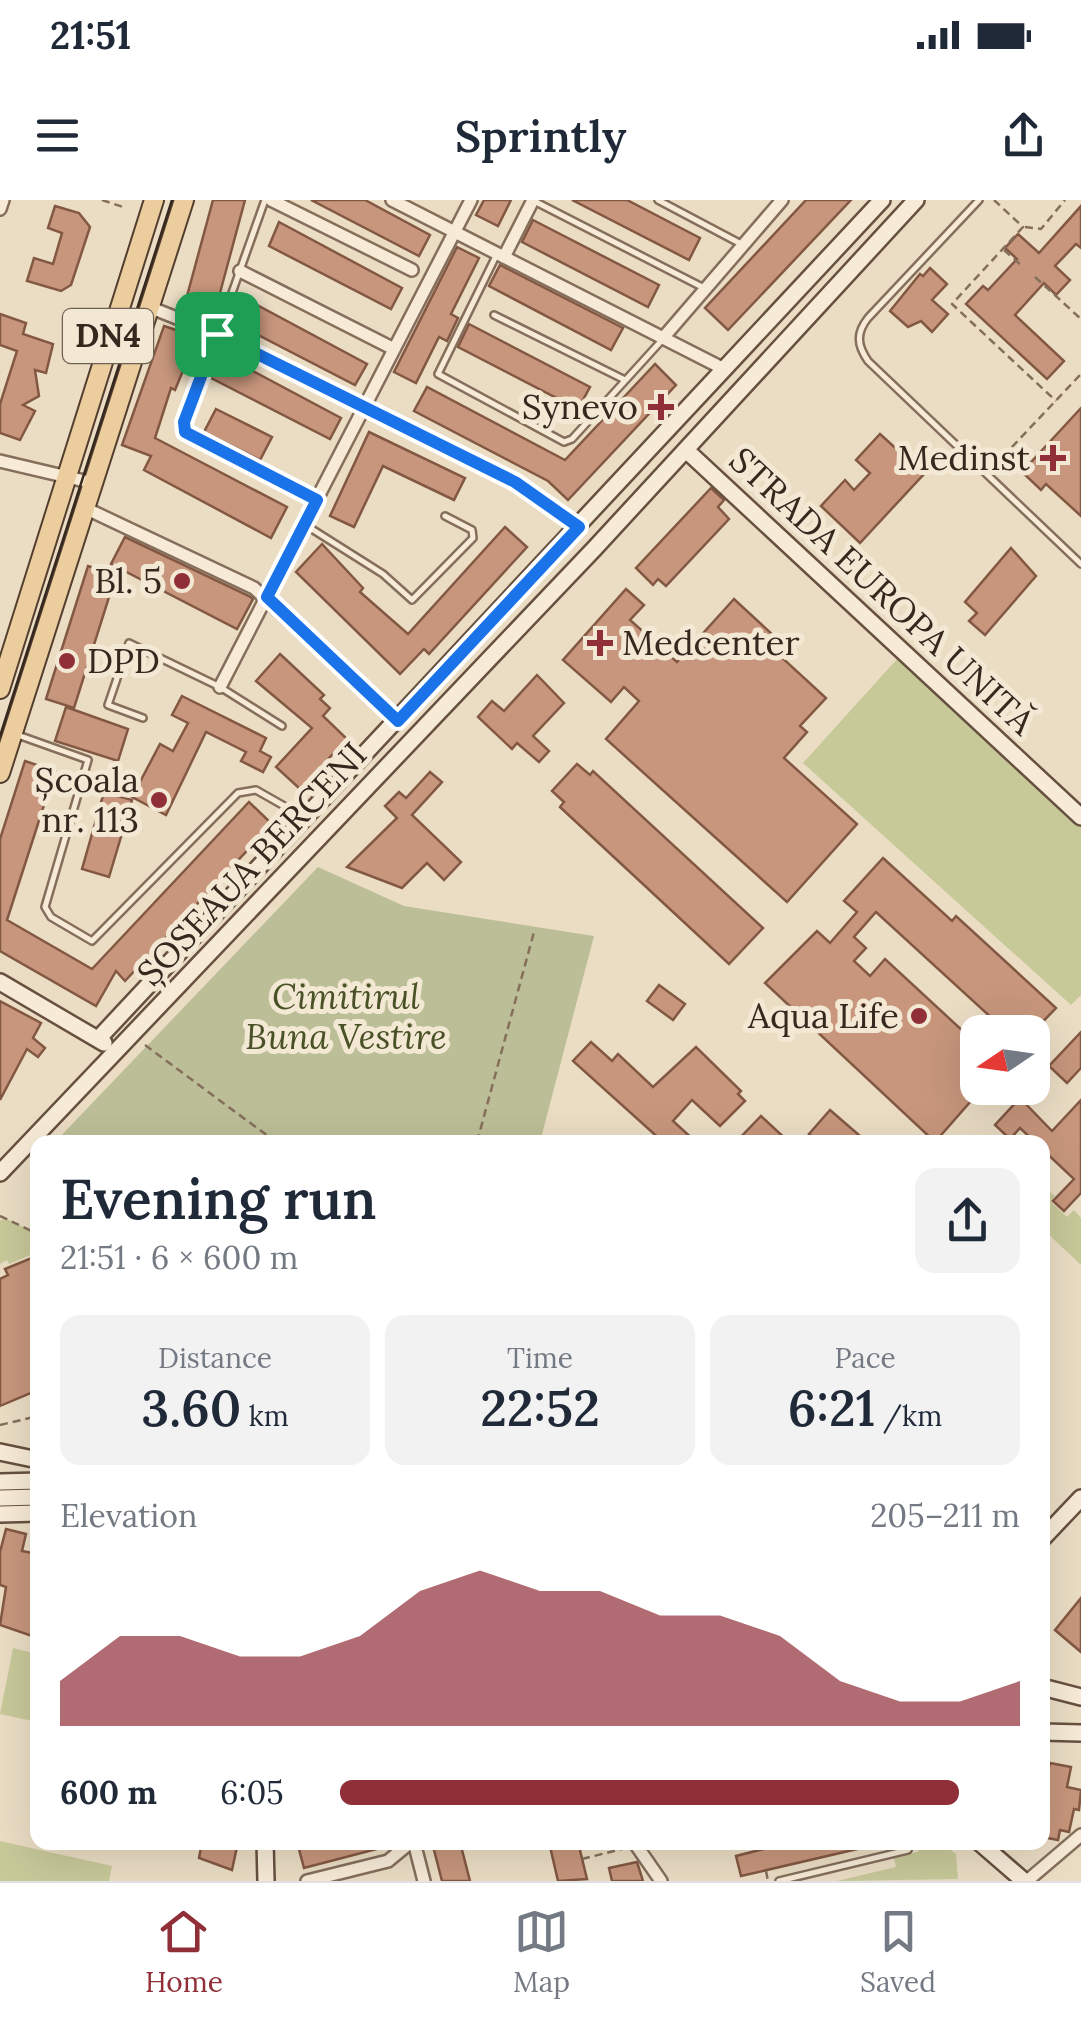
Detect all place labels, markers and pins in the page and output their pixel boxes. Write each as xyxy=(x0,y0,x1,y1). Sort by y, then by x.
pin xyxy=(175,292,260,377)
place label: Synevo xyxy=(522,384,638,429)
marker: Synevo xyxy=(648,394,674,420)
place label: Medinst xyxy=(898,435,1030,480)
marker: Medinst xyxy=(1040,445,1066,471)
place label: Bl. 5 xyxy=(94,558,162,603)
marker: Bl. 5 xyxy=(171,570,193,592)
place label: Medcenter xyxy=(622,620,800,665)
marker: Medcenter xyxy=(587,630,613,656)
place label: DPD xyxy=(87,638,160,683)
marker: DPD xyxy=(56,650,78,672)
place label: Școala nr. 113 xyxy=(35,757,139,842)
marker: Școala nr. 113 xyxy=(148,789,170,811)
place label: Aqua Life xyxy=(747,993,899,1038)
marker: Aqua Life xyxy=(908,1005,930,1027)

